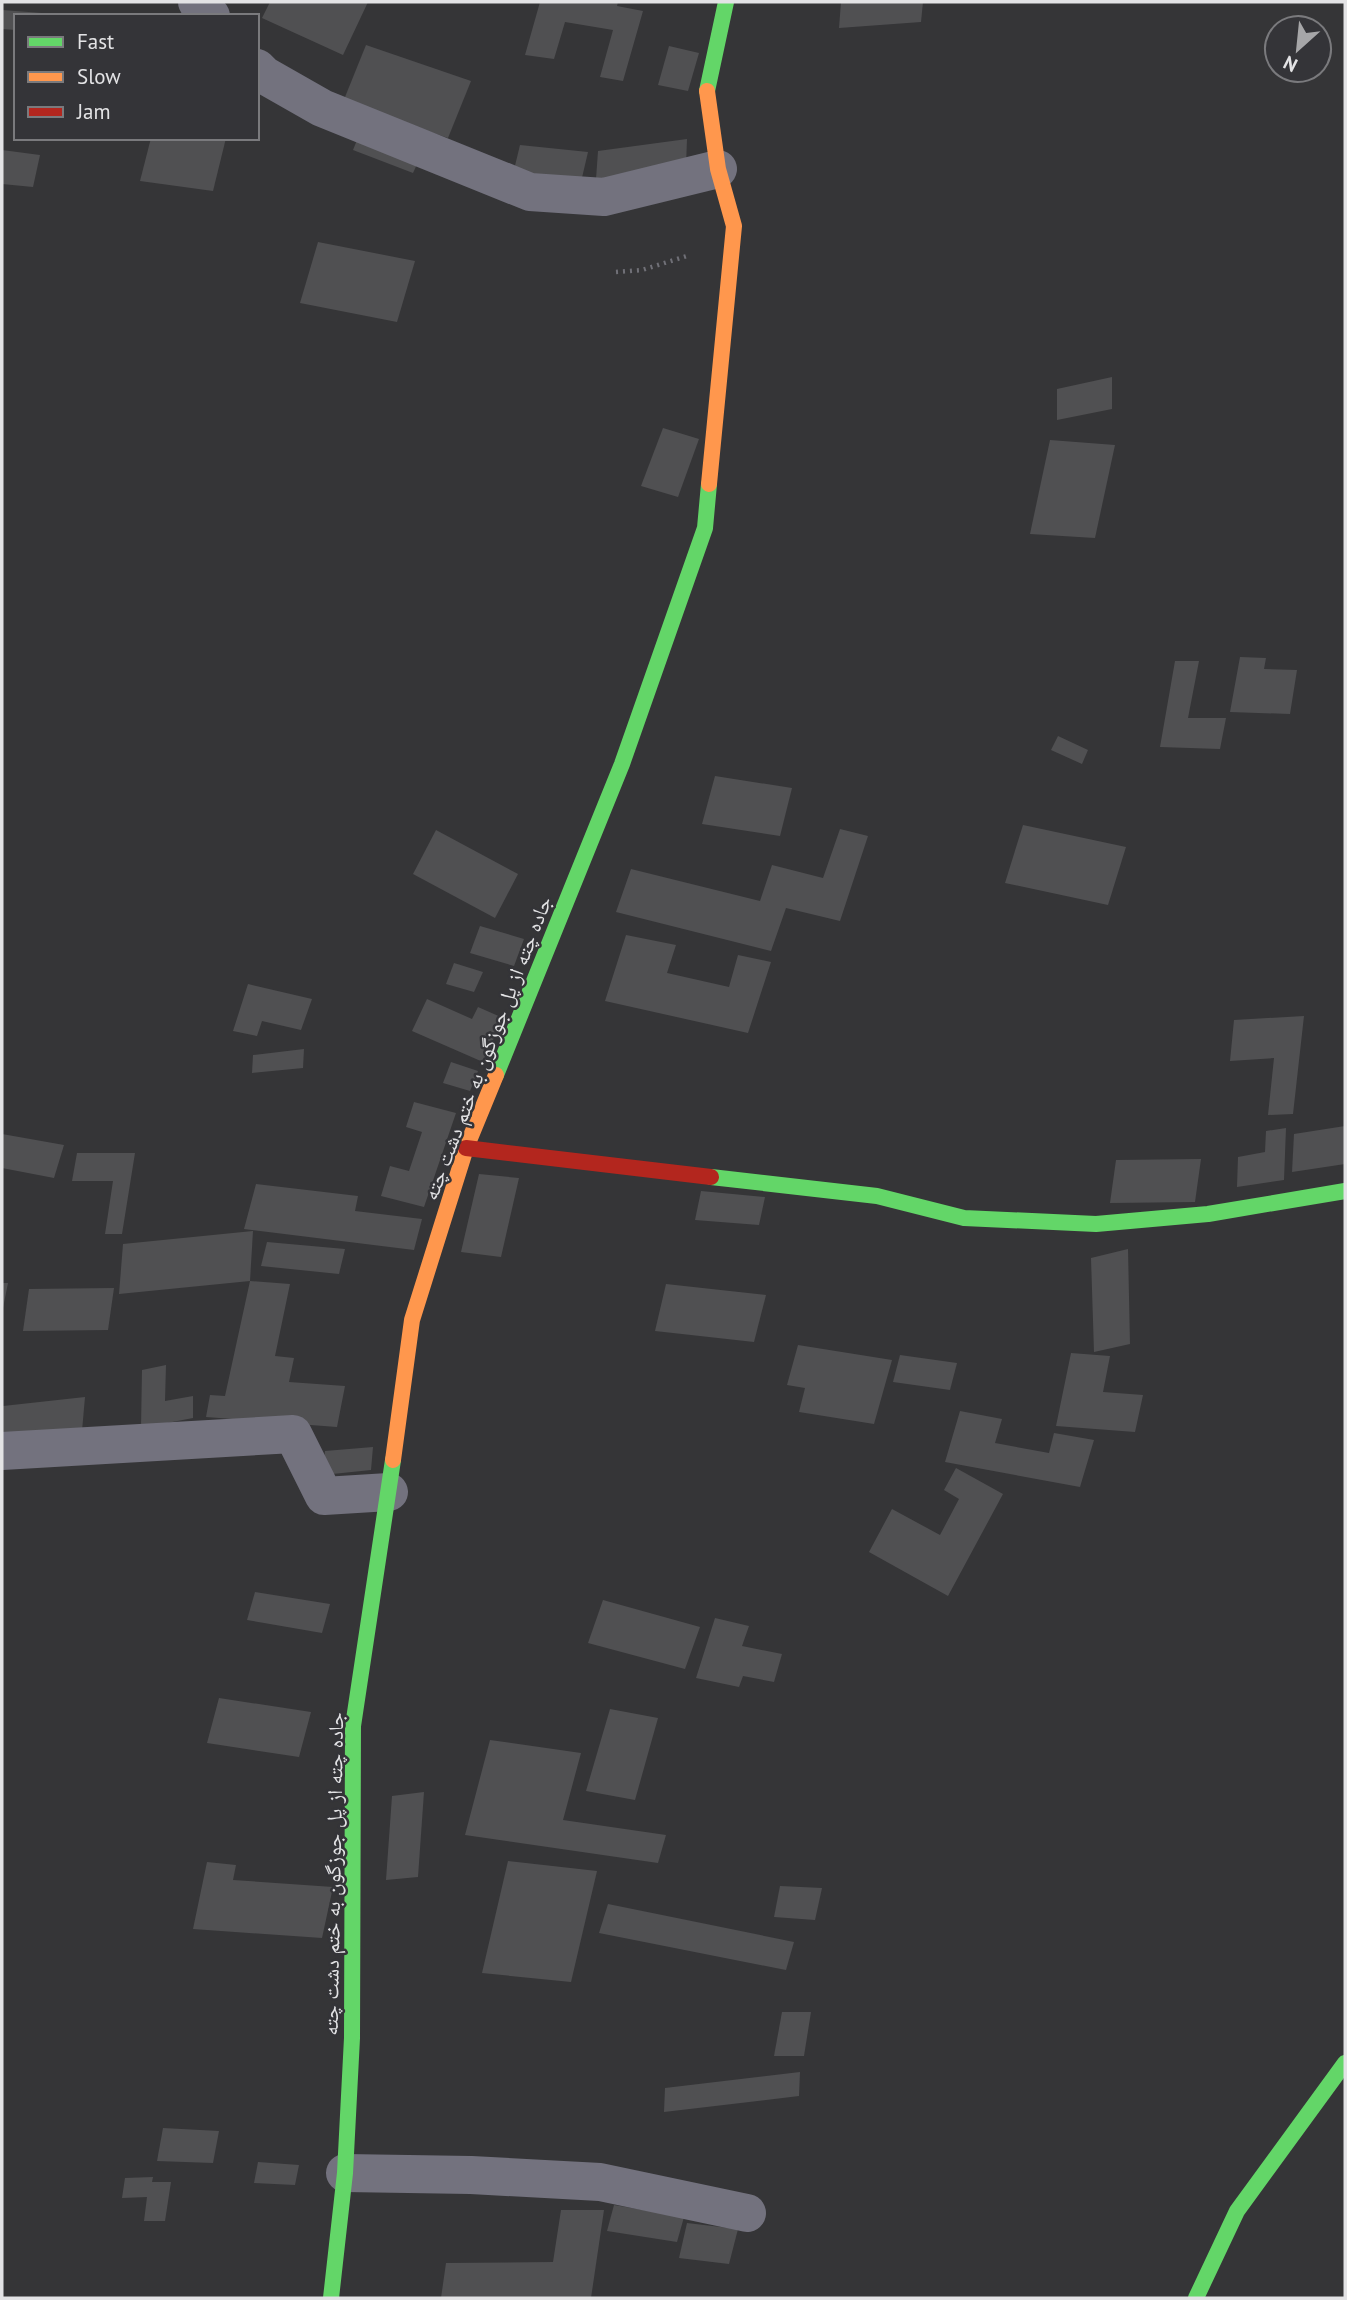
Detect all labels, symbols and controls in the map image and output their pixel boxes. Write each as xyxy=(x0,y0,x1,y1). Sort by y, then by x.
legend xyxy=(14,14,259,140)
north arrow xyxy=(1263,14,1333,84)
text: Fast xyxy=(77,28,114,55)
text: N xyxy=(1279,51,1301,78)
text: Slow xyxy=(77,63,121,90)
text: Jam xyxy=(76,98,111,125)
street label: جاده چته از پل جوزگون به ختم دشت چته xyxy=(416,892,558,1204)
street label: جاده چته از پل جوزگون به ختم دشت چته xyxy=(317,1712,350,2036)

